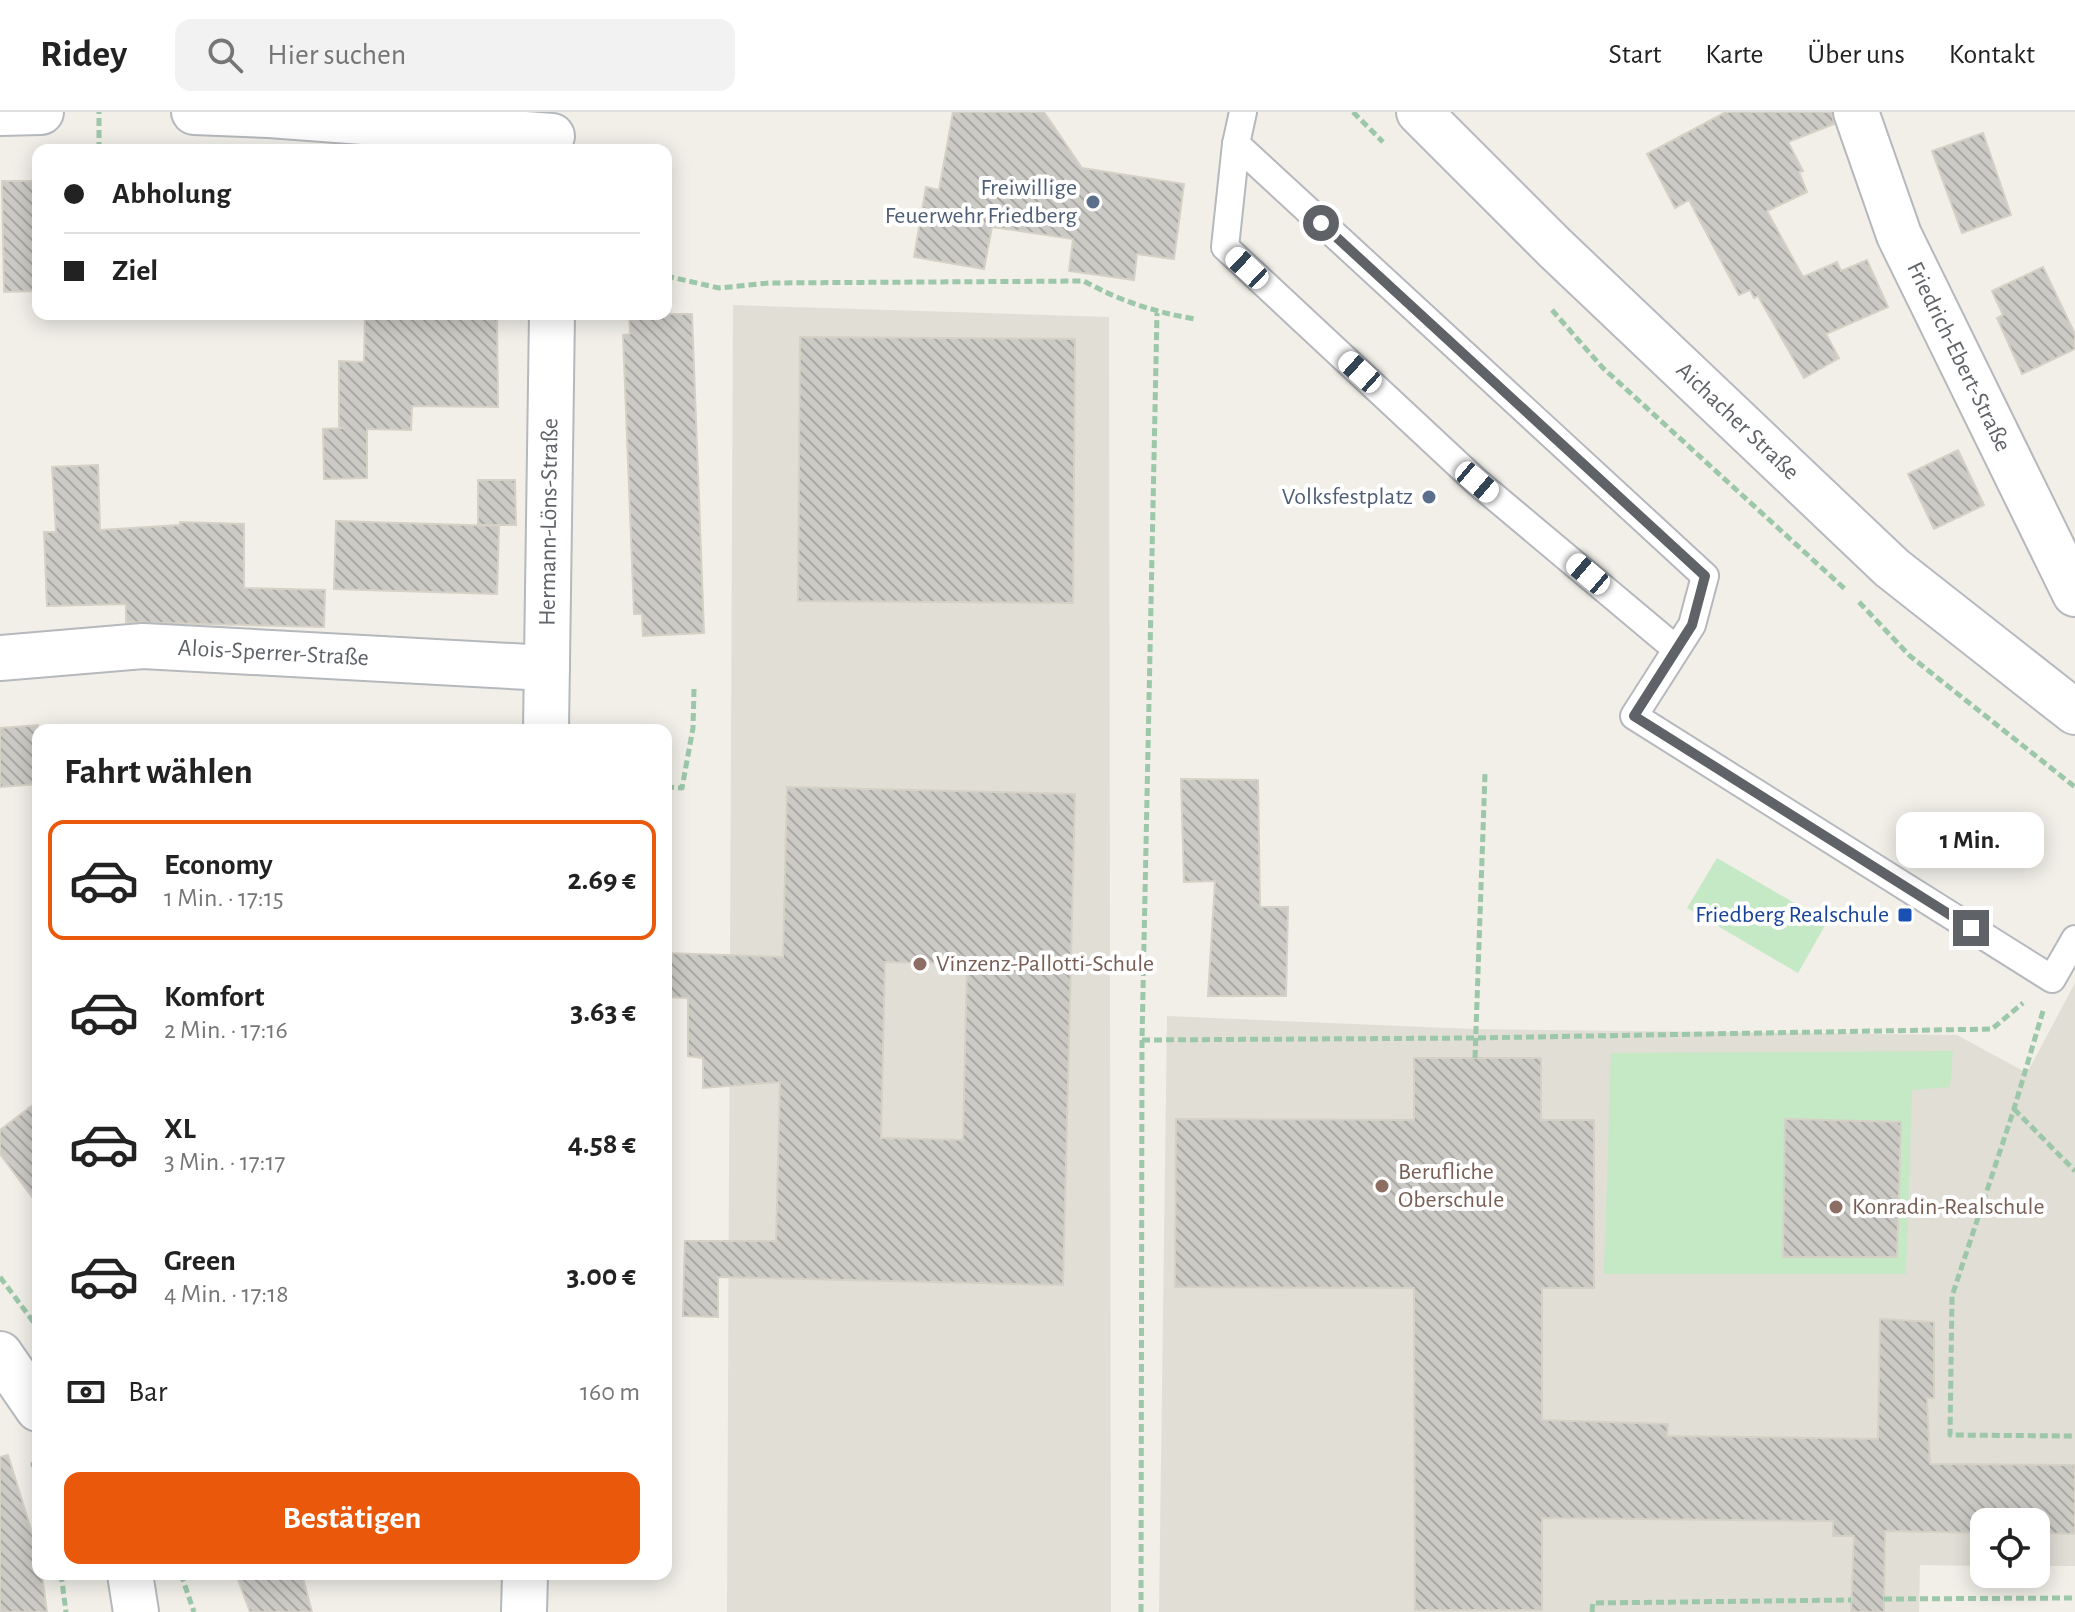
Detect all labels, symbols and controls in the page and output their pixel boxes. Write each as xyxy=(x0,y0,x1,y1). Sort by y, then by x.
search box xyxy=(175,19,735,91)
icon: search xyxy=(203,33,247,77)
text: Ridey xyxy=(40,36,127,74)
text: Hier suchen xyxy=(267,40,406,70)
text: Start xyxy=(1609,41,1661,69)
text: Karte xyxy=(1705,41,1764,69)
text: Über uns xyxy=(1808,41,1905,69)
text: Kontakt xyxy=(1949,41,2035,69)
place label: Freiwillige Feuerwehr Friedberg xyxy=(885,176,1077,228)
text: Abholung xyxy=(112,179,231,209)
marker: Freiwillige Feuerwehr Friedberg xyxy=(1084,193,1102,211)
route start xyxy=(1303,205,1339,241)
car xyxy=(1221,243,1273,293)
text: Ziel xyxy=(112,256,158,286)
street label: Friedrich-Ebert-Straße xyxy=(1902,258,2015,456)
car xyxy=(1334,347,1386,397)
street label: Aichacher Straße xyxy=(1672,358,1803,485)
street label: Hermann-Löns-Straße xyxy=(536,418,562,626)
car xyxy=(1451,457,1503,507)
place label: Volksfestplatz xyxy=(1282,485,1413,509)
marker: Volksfestplatz xyxy=(1420,488,1438,506)
car xyxy=(1562,549,1614,599)
street label: Alois-Sperrer-Straße xyxy=(177,636,369,670)
text: Fahrt wählen xyxy=(64,754,253,790)
callout: 1 Min. xyxy=(1897,812,2045,868)
text: 1 Min. xyxy=(1940,827,2000,853)
icon: car xyxy=(68,844,140,916)
text: Economy xyxy=(164,850,273,880)
text: 2.69 € xyxy=(567,865,636,895)
text: 1 Min. · 17:15 xyxy=(164,885,284,911)
place label: Friedberg Realschule xyxy=(1695,903,1889,927)
marker: Friedberg Realschule xyxy=(1896,906,1914,924)
route end xyxy=(1953,910,1989,946)
place label: Vinzenz-Pallotti-Schule xyxy=(936,952,1154,976)
marker: Vinzenz-Pallotti-Schule xyxy=(911,955,929,973)
icon: car xyxy=(68,976,140,1048)
text: Komfort xyxy=(164,982,264,1012)
text: 3.63 € xyxy=(570,997,636,1027)
text: 2 Min. · 17:16 xyxy=(164,1017,288,1043)
icon: car xyxy=(68,1108,140,1180)
text: XL xyxy=(164,1114,196,1144)
text: 4.58 € xyxy=(568,1129,636,1159)
text: 3 Min. · 17:17 xyxy=(164,1149,285,1175)
place label: Berufliche Oberschule xyxy=(1398,1160,1504,1212)
marker: Berufliche Oberschule xyxy=(1373,1177,1391,1195)
place label: Konradin-Realschule xyxy=(1852,1195,2044,1219)
marker: Konradin-Realschule xyxy=(1827,1198,1845,1216)
icon: car xyxy=(68,1240,140,1312)
text: Green xyxy=(164,1246,236,1276)
text: 3.00 € xyxy=(566,1261,636,1291)
text: 4 Min. · 17:18 xyxy=(164,1281,289,1307)
icon: cash xyxy=(64,1370,108,1414)
text: Bar xyxy=(128,1377,167,1407)
text: 160 m xyxy=(580,1379,640,1405)
button: Bestätigen xyxy=(64,1472,640,1564)
map controls xyxy=(1970,1508,2050,1588)
button: locate xyxy=(1970,1508,2050,1588)

